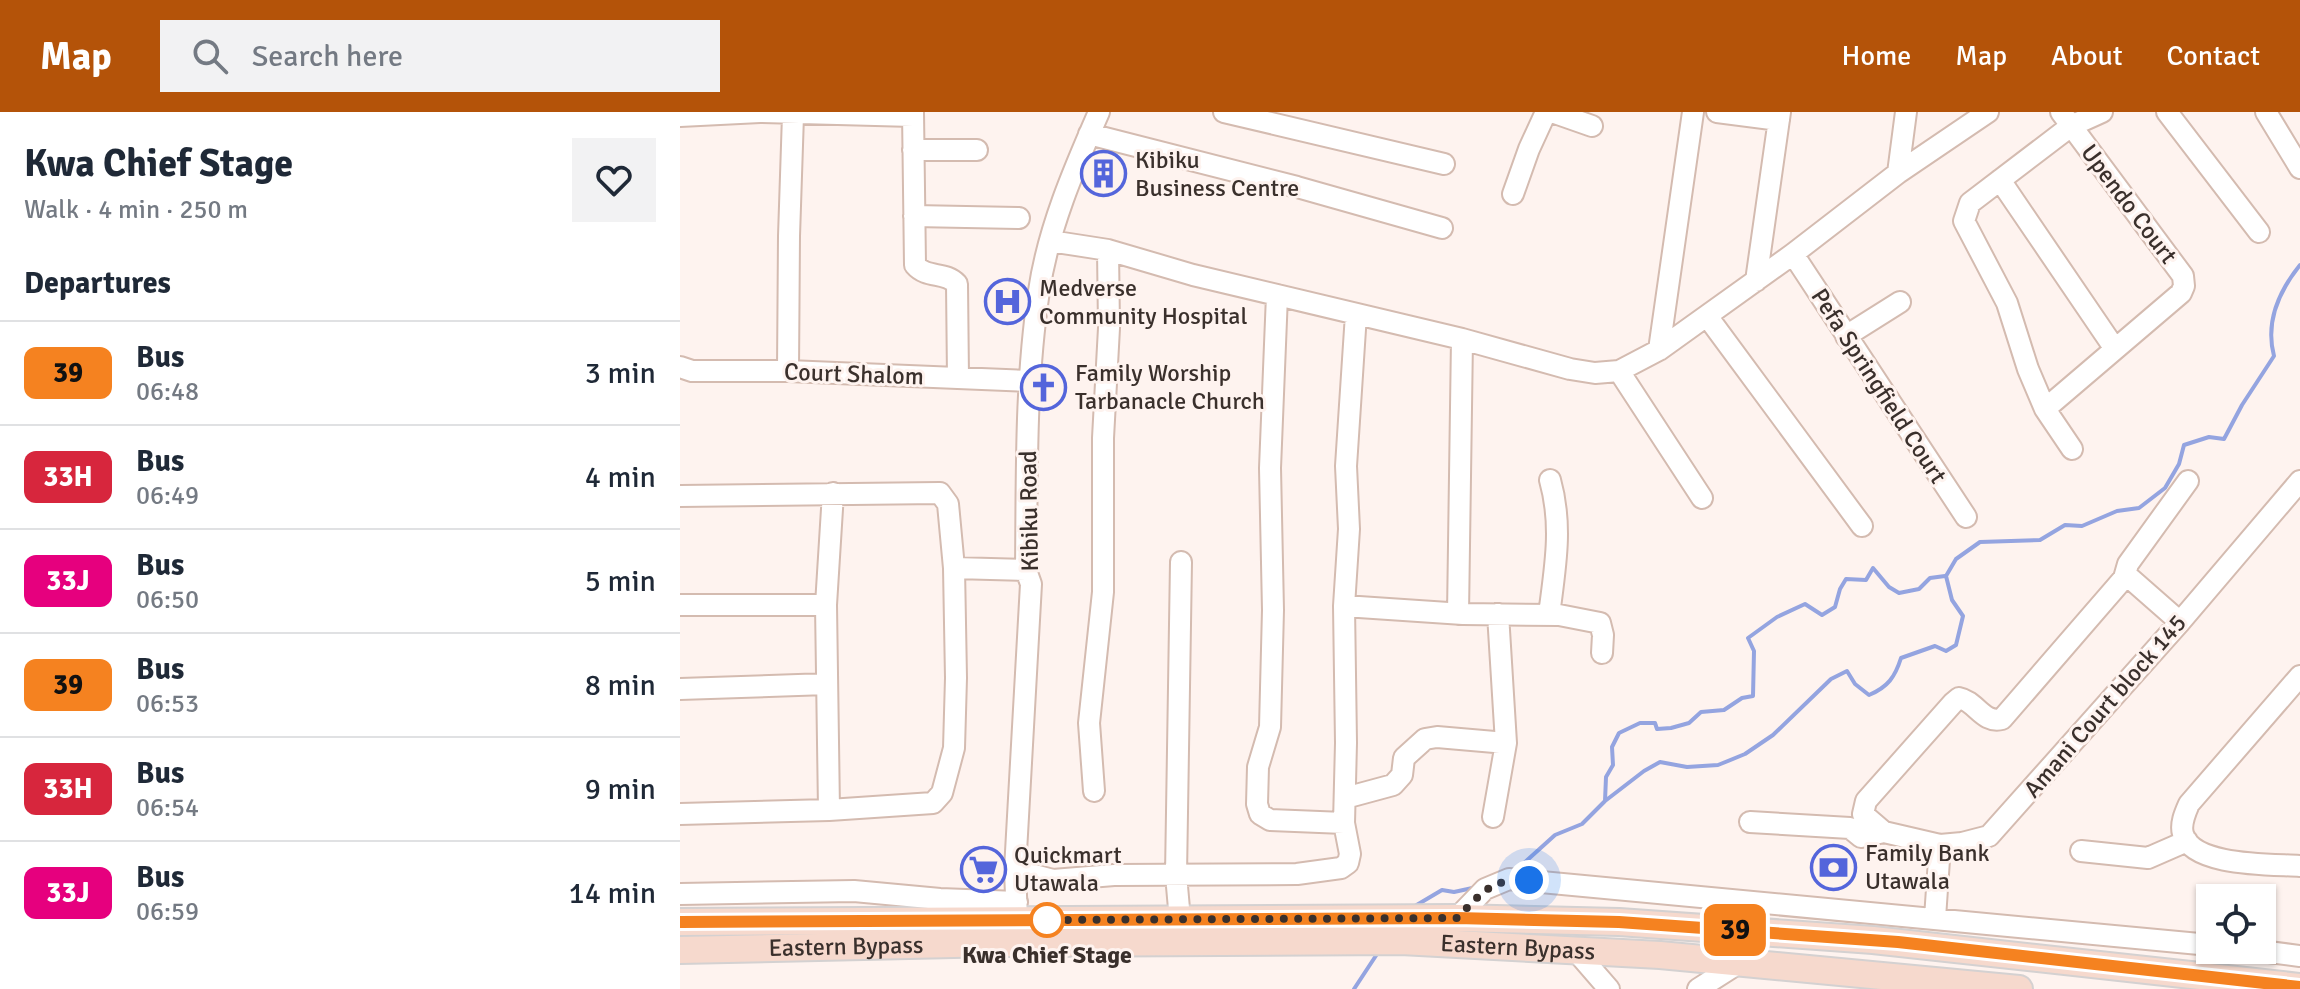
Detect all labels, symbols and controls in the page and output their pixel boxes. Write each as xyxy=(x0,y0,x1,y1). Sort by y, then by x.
search box xyxy=(160,20,720,92)
text: Map xyxy=(40,33,112,80)
icon: search xyxy=(188,34,232,78)
text: Search here xyxy=(252,38,403,75)
text: Home xyxy=(1842,39,1911,73)
text: Map xyxy=(1955,39,2007,73)
text: About xyxy=(2051,39,2123,73)
text: Contact xyxy=(2167,39,2260,73)
button: heart xyxy=(572,138,656,222)
street label: Upendo Court xyxy=(2074,138,2184,270)
text: Kwa Chief Stage xyxy=(24,140,293,187)
place label: Kibiku Business Centre xyxy=(1135,145,1299,203)
building icon: Kibiku Business Centre xyxy=(1080,150,1128,198)
text: Walk · 4 min · 250 m xyxy=(24,194,248,226)
text: Departures xyxy=(24,265,171,302)
place label: Medverse Community Hospital xyxy=(1039,273,1248,331)
hospital icon: Medverse Community Hospital xyxy=(984,278,1032,326)
street label: Pefa Springfield Court xyxy=(1805,283,1953,489)
text: Bus xyxy=(136,339,184,376)
text: 3 min xyxy=(585,355,656,392)
text: 39 xyxy=(53,356,83,390)
street label: Court Shalom xyxy=(784,357,924,391)
place label: Family Worship Tarbanacle Church xyxy=(1075,358,1265,416)
church icon: Family Worship Tarbanacle Church xyxy=(1020,363,1068,411)
text: 06:48 xyxy=(136,376,199,408)
text: Bus xyxy=(136,443,184,480)
street label: Kibiku Road xyxy=(1013,450,1045,572)
text: 4 min xyxy=(585,459,656,496)
text: 33H xyxy=(43,460,93,494)
text: 06:49 xyxy=(136,480,199,512)
text: Bus xyxy=(136,547,184,584)
text: 5 min xyxy=(585,563,656,600)
text: 33J xyxy=(46,564,90,598)
text: 06:50 xyxy=(136,584,199,616)
street label: Amani Court block 145 xyxy=(2017,608,2193,804)
text: Bus xyxy=(136,651,184,688)
text: 8 min xyxy=(585,667,656,704)
text: 39 xyxy=(53,668,83,702)
text: 06:53 xyxy=(136,688,199,720)
text: Bus xyxy=(136,755,184,792)
text: 9 min xyxy=(585,771,656,808)
text: 33H xyxy=(43,772,93,806)
text: 06:54 xyxy=(136,792,199,824)
place label: Family Bank Utawala xyxy=(1865,838,1990,896)
place label: Quickmart Utawala xyxy=(1014,840,1122,898)
bank icon: Family Bank Utawala xyxy=(1810,843,1858,891)
supermarket icon: Quickmart Utawala xyxy=(959,845,1007,893)
text: Bus xyxy=(136,859,184,896)
your location xyxy=(1509,860,1549,900)
text: 14 min xyxy=(569,875,656,912)
text: 33J xyxy=(46,876,90,910)
map controls xyxy=(2196,884,2276,964)
button: locate xyxy=(2196,884,2276,964)
text: 06:59 xyxy=(136,896,199,928)
marker: Kwa Chief Stage xyxy=(1030,903,1064,937)
line badge: 39 xyxy=(1699,904,1771,956)
text: 39 xyxy=(1720,913,1750,947)
street label: Eastern Bypass xyxy=(1440,928,1596,966)
street label: Eastern Bypass xyxy=(768,930,924,963)
place label: Kwa Chief Stage xyxy=(962,940,1132,970)

